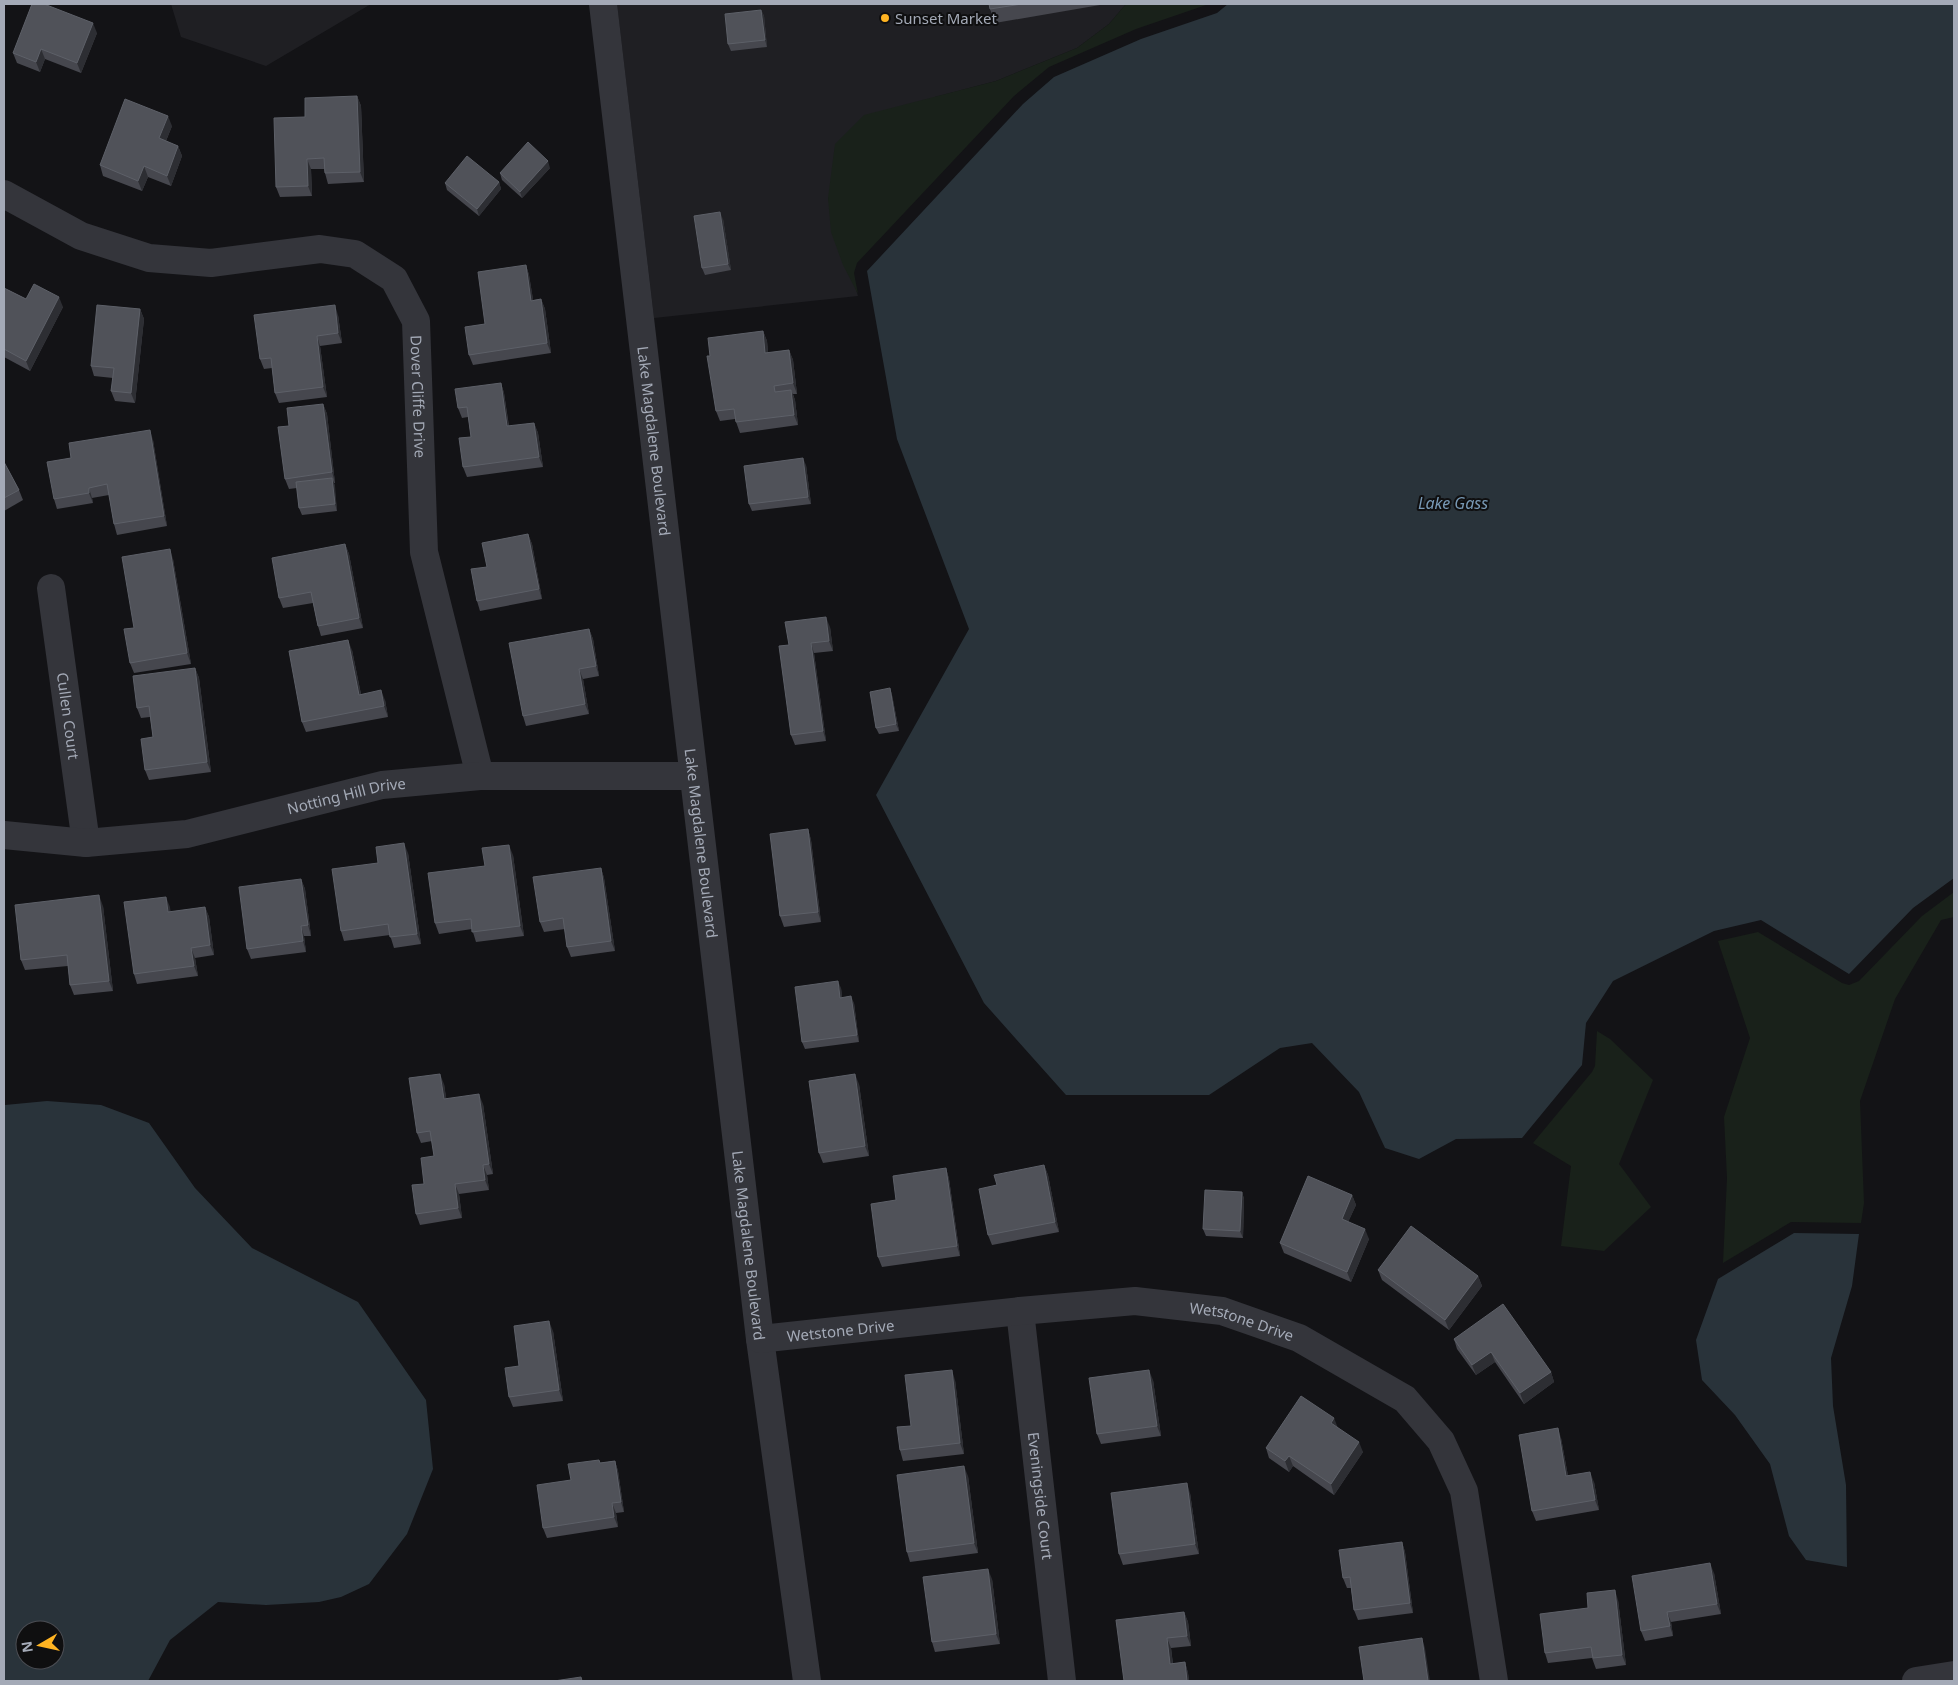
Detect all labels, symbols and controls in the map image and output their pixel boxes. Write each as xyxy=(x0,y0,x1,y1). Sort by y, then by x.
place label: Sunset Market xyxy=(895,8,997,28)
marker: Sunset Market xyxy=(879,12,891,24)
street label: Dover Cliffe Drive xyxy=(406,335,431,458)
street label: Lake Magdalene Boulevard xyxy=(633,345,675,537)
water label: Lake Gass xyxy=(1418,492,1488,514)
street label: Cullen Court xyxy=(53,671,84,761)
street label: Lake Magdalene Boulevard xyxy=(681,747,723,939)
street label: Notting Hill Drive xyxy=(285,773,407,818)
street label: Lake Magdalene Boulevard xyxy=(728,1149,770,1341)
street label: Wetstone Drive xyxy=(1189,1297,1297,1345)
street label: Wetstone Drive xyxy=(786,1315,895,1346)
street label: Eveningside Court xyxy=(1024,1431,1058,1561)
north arrow xyxy=(15,1620,65,1670)
text: N xyxy=(16,1640,37,1654)

